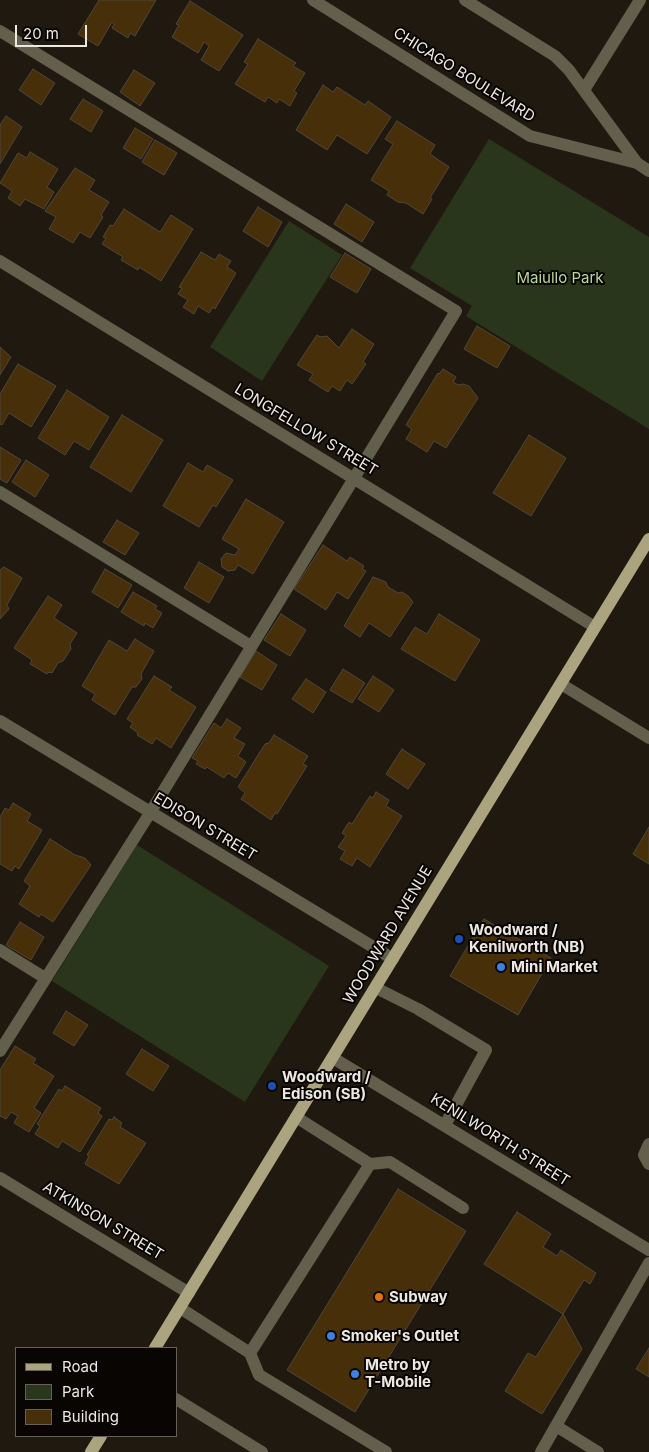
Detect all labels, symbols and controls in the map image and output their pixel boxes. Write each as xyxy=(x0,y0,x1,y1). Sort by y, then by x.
scale bar xyxy=(18,15,90,47)
text: 20 m xyxy=(23,24,59,43)
street label: CHICAGO BOULEVARD xyxy=(390,24,538,126)
park label: Maiullo Park xyxy=(516,269,604,287)
street label: LONGFELLOW STREET xyxy=(231,380,381,480)
street label: EDISON STREET xyxy=(150,789,260,865)
street label: WOODWARD AVENUE xyxy=(340,863,436,1007)
place label: Woodward / Kenilworth (NB) xyxy=(469,921,585,956)
marker: Woodward / Kenilworth (NB) xyxy=(453,933,465,945)
place label: Mini Market xyxy=(511,958,598,976)
marker: Mini Market xyxy=(495,961,507,973)
place label: Woodward / Edison (SB) xyxy=(282,1068,371,1103)
marker: Woodward / Edison (SB) xyxy=(266,1080,278,1092)
street label: KENILWORTH STREET xyxy=(427,1090,573,1190)
street label: ATKINSON STREET xyxy=(39,1178,167,1264)
place label: Subway xyxy=(389,1288,448,1306)
marker: Subway xyxy=(373,1291,385,1303)
place label: Smoker's Outlet xyxy=(341,1327,459,1345)
marker: Smoker's Outlet xyxy=(325,1330,337,1342)
legend xyxy=(15,1347,178,1437)
place label: Metro by T-Mobile xyxy=(365,1356,431,1391)
text: Road xyxy=(62,1357,98,1376)
marker: Metro by T-Mobile xyxy=(349,1368,361,1380)
text: Park xyxy=(62,1382,94,1401)
text: Building xyxy=(62,1407,119,1426)

